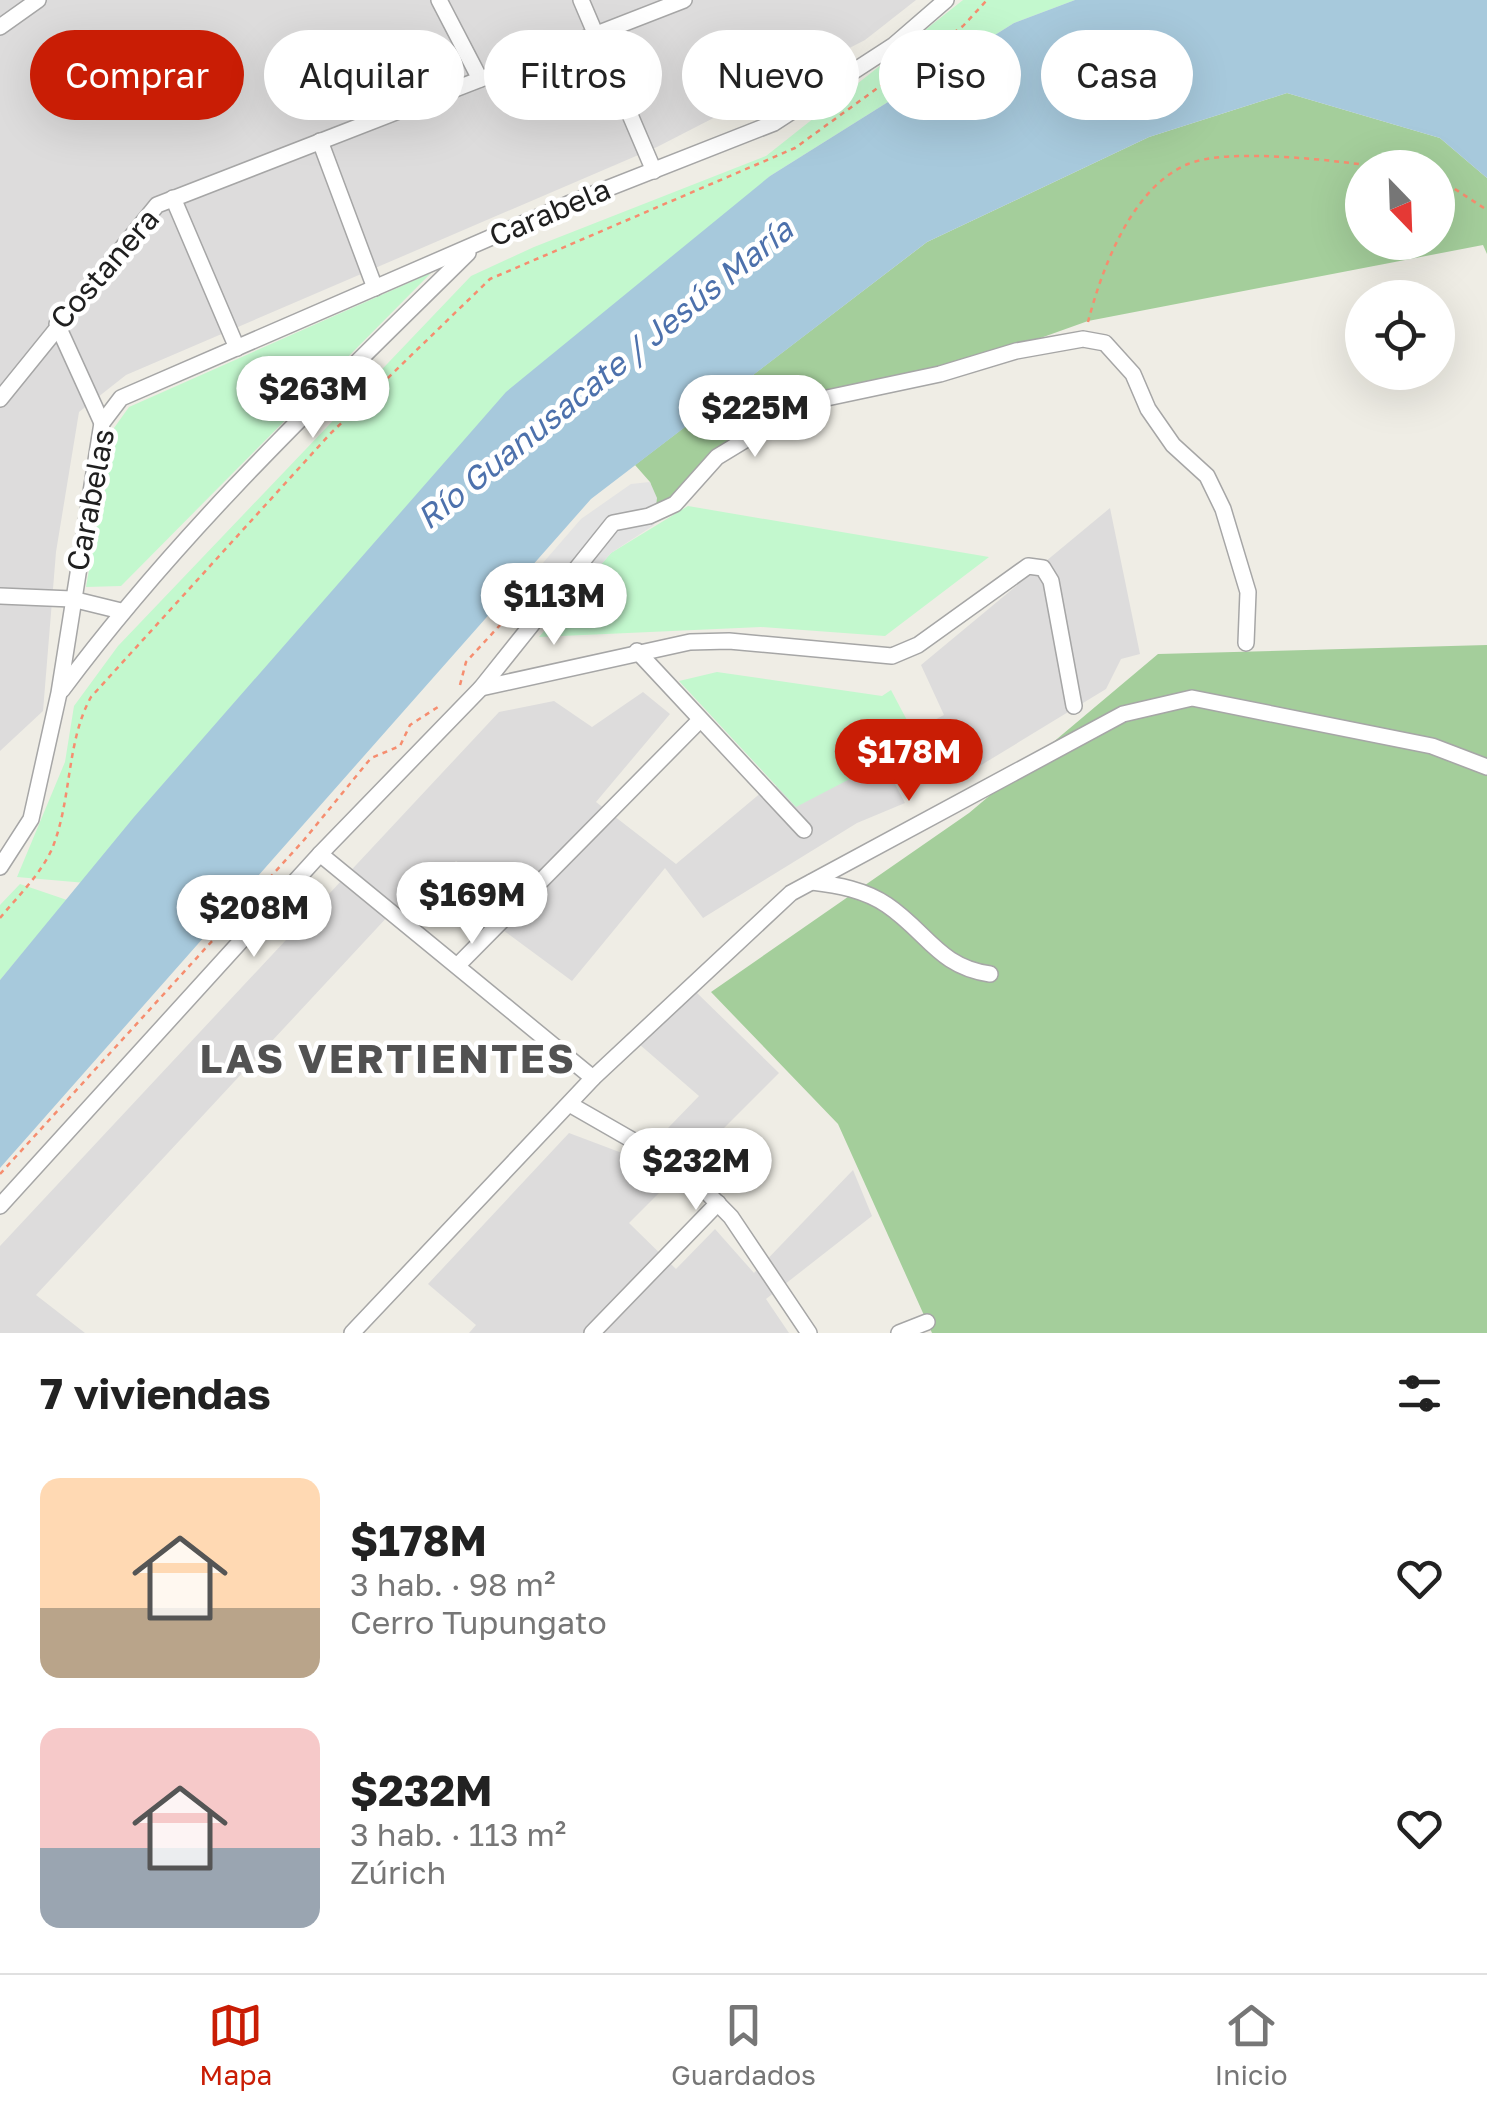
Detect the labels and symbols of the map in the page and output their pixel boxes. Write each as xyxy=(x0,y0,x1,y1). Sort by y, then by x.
north arrow xyxy=(1345,150,1455,260)
street label: Carabela xyxy=(484,170,616,254)
street label: Costanera xyxy=(42,201,166,336)
water label: Río Guanusacate / Jesús María xyxy=(409,209,801,536)
pin: $263M xyxy=(243,356,383,441)
pin: $225M xyxy=(685,375,825,460)
street label: Carabelas xyxy=(59,426,121,574)
pin: $113M xyxy=(484,563,624,648)
pin: $178M xyxy=(839,719,979,804)
pin: $169M xyxy=(402,862,542,947)
pin: $208M xyxy=(184,875,324,960)
district label: LAS VERTIENTES xyxy=(200,1034,576,1082)
pin: $232M xyxy=(626,1128,766,1213)

